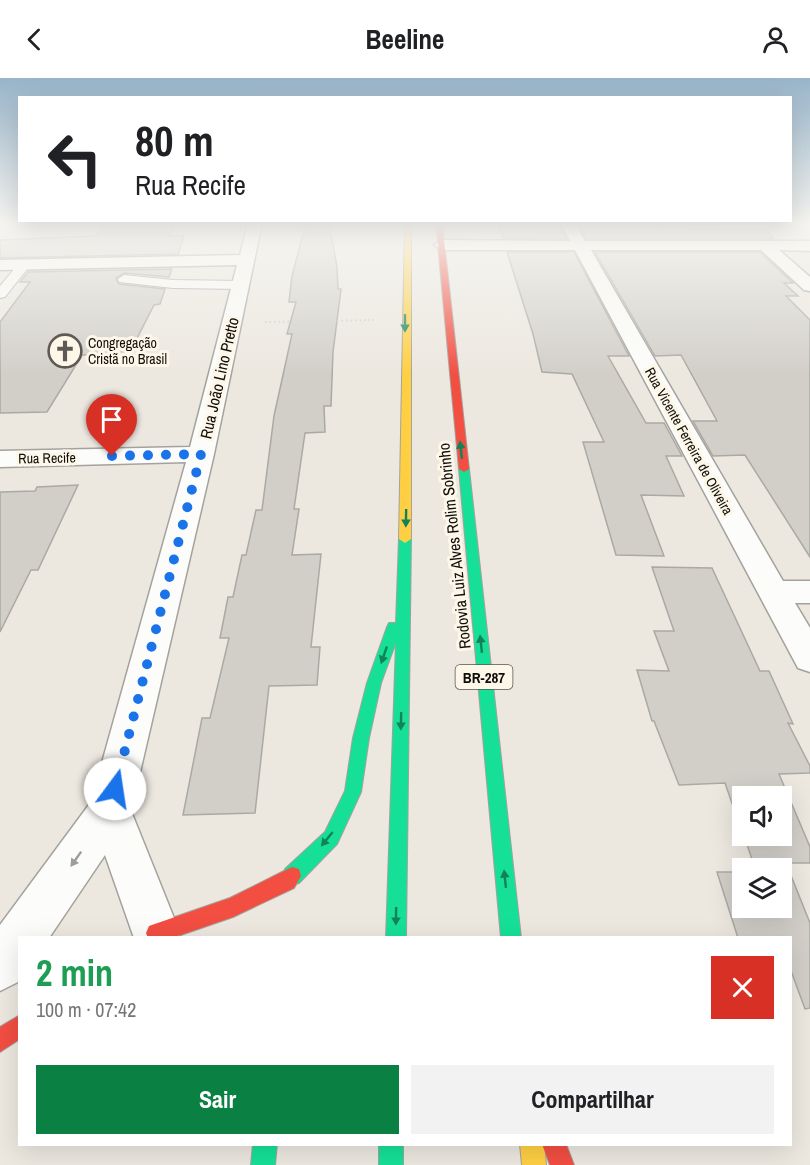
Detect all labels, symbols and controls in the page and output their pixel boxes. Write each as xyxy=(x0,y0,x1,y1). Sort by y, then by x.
text: Beeline xyxy=(366,21,444,57)
icon: back xyxy=(18,23,51,56)
icon: person xyxy=(759,23,792,56)
text: 80 m xyxy=(135,113,214,169)
icon: left xyxy=(36,120,114,198)
text: Rua Recife xyxy=(135,167,246,203)
one-way arrow xyxy=(400,314,410,333)
street label: Rua João Lino Pretto xyxy=(194,315,244,441)
church icon: Congregação Cristã no Brasil xyxy=(47,333,83,369)
place label: Congregação Cristã no Brasil xyxy=(88,334,167,368)
street label: Rua Vicente Ferreira de Oliveira xyxy=(641,364,737,518)
pin xyxy=(86,394,137,456)
icon: arrive xyxy=(95,403,128,436)
one-way arrow xyxy=(456,440,466,459)
street label: Rodovia Luiz Alves Rolim Sobrinho xyxy=(432,442,476,650)
street label: Rua Recife xyxy=(18,449,76,467)
one-way arrow xyxy=(401,508,410,527)
one-way arrow xyxy=(476,634,486,653)
one-way arrow xyxy=(379,646,389,664)
road number: BR-287 xyxy=(456,665,512,689)
one-way arrow xyxy=(396,712,406,731)
position arrow xyxy=(83,757,147,821)
map controls xyxy=(732,786,792,918)
button: sound xyxy=(732,786,792,846)
one-way arrow xyxy=(322,832,334,847)
one-way arrow xyxy=(70,851,82,867)
button: layers xyxy=(732,858,792,918)
one-way arrow xyxy=(500,870,510,889)
one-way arrow xyxy=(392,907,401,926)
text: 2 min xyxy=(36,949,113,997)
button: close xyxy=(711,956,774,1019)
text: 100 m · 07:42 xyxy=(36,996,136,1023)
button: Sair xyxy=(36,1065,399,1134)
button: Compartilhar xyxy=(411,1065,774,1134)

